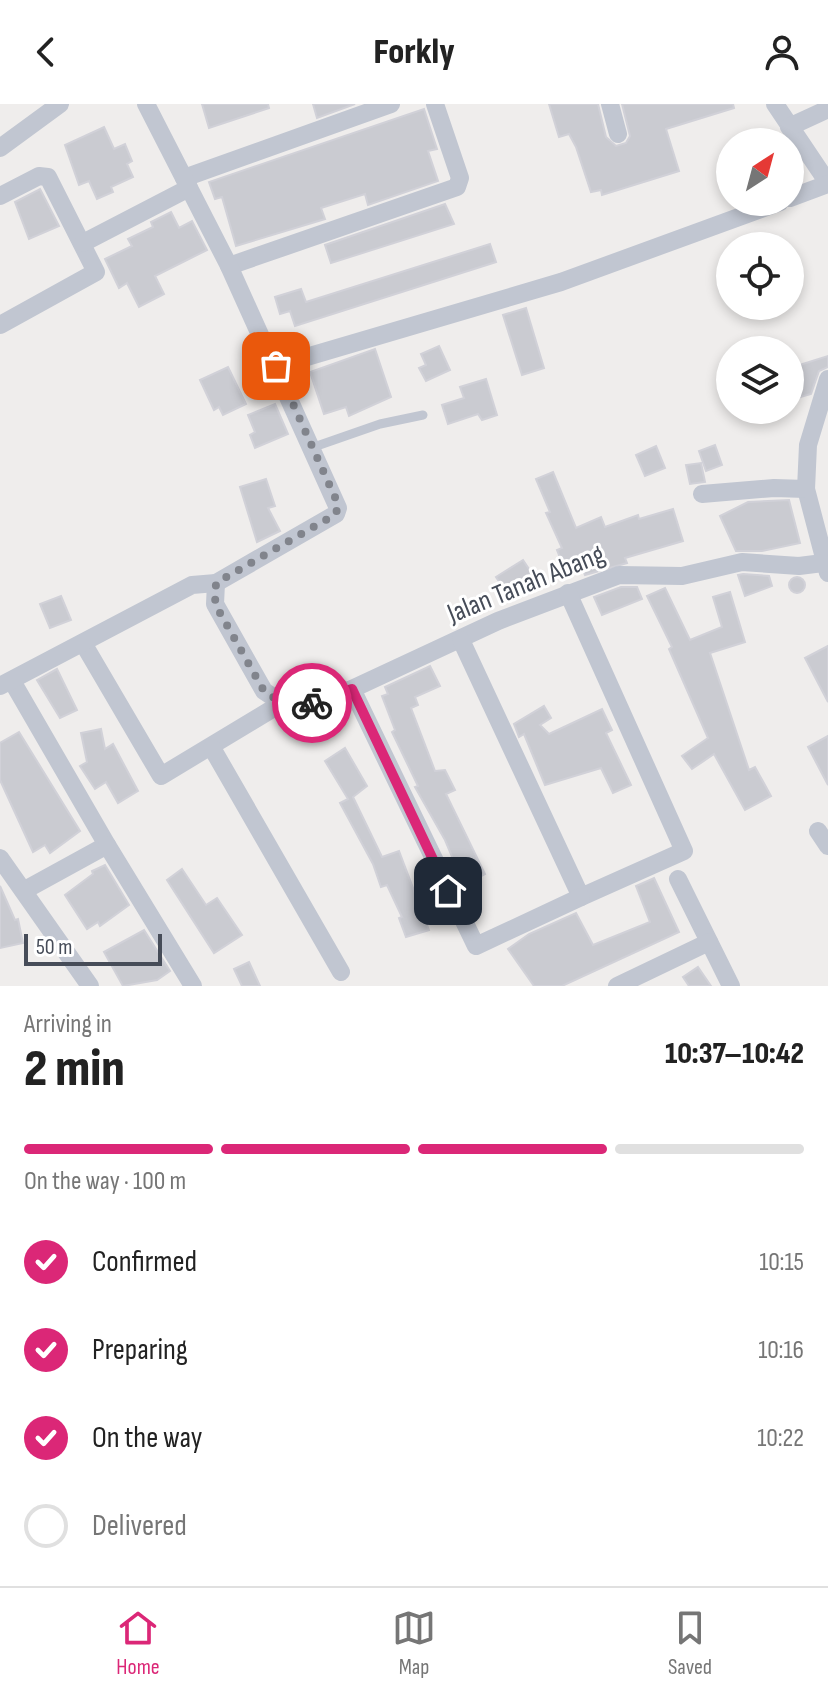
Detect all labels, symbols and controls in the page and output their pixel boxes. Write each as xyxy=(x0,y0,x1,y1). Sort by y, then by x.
icon: back xyxy=(24,30,68,74)
icon: person xyxy=(760,30,804,74)
text: Forkly xyxy=(373,31,455,74)
north arrow xyxy=(716,128,804,216)
map controls xyxy=(716,128,804,424)
button: locate xyxy=(716,232,804,320)
pin xyxy=(242,332,310,400)
button: layers xyxy=(716,336,804,424)
icon: bag xyxy=(254,344,298,388)
street label: Jalan Tanah Abang xyxy=(442,538,609,631)
courier xyxy=(272,663,352,743)
icon: bike xyxy=(290,681,334,725)
pin xyxy=(414,857,482,925)
icon: home xyxy=(426,869,470,913)
scale bar xyxy=(24,930,162,966)
text: 50 m xyxy=(36,934,72,961)
text: Arriving in xyxy=(24,1009,112,1040)
text: 10:37–10:42 xyxy=(665,1036,804,1072)
text: 2 min xyxy=(24,1038,125,1101)
text: On the way · 100 m xyxy=(24,1166,186,1197)
icon: check xyxy=(24,1240,68,1284)
text: Confirmed xyxy=(92,1244,197,1280)
text: 10:15 xyxy=(759,1247,804,1278)
icon: check xyxy=(24,1328,68,1372)
text: Preparing xyxy=(92,1332,188,1368)
text: 10:16 xyxy=(758,1335,804,1366)
icon: check xyxy=(24,1416,68,1460)
text: On the way xyxy=(92,1420,202,1456)
text: 10:22 xyxy=(757,1423,804,1454)
text: Delivered xyxy=(92,1508,187,1544)
tab: Home xyxy=(116,1606,160,1681)
tab: Map xyxy=(392,1606,436,1681)
tab: Saved xyxy=(668,1606,712,1681)

